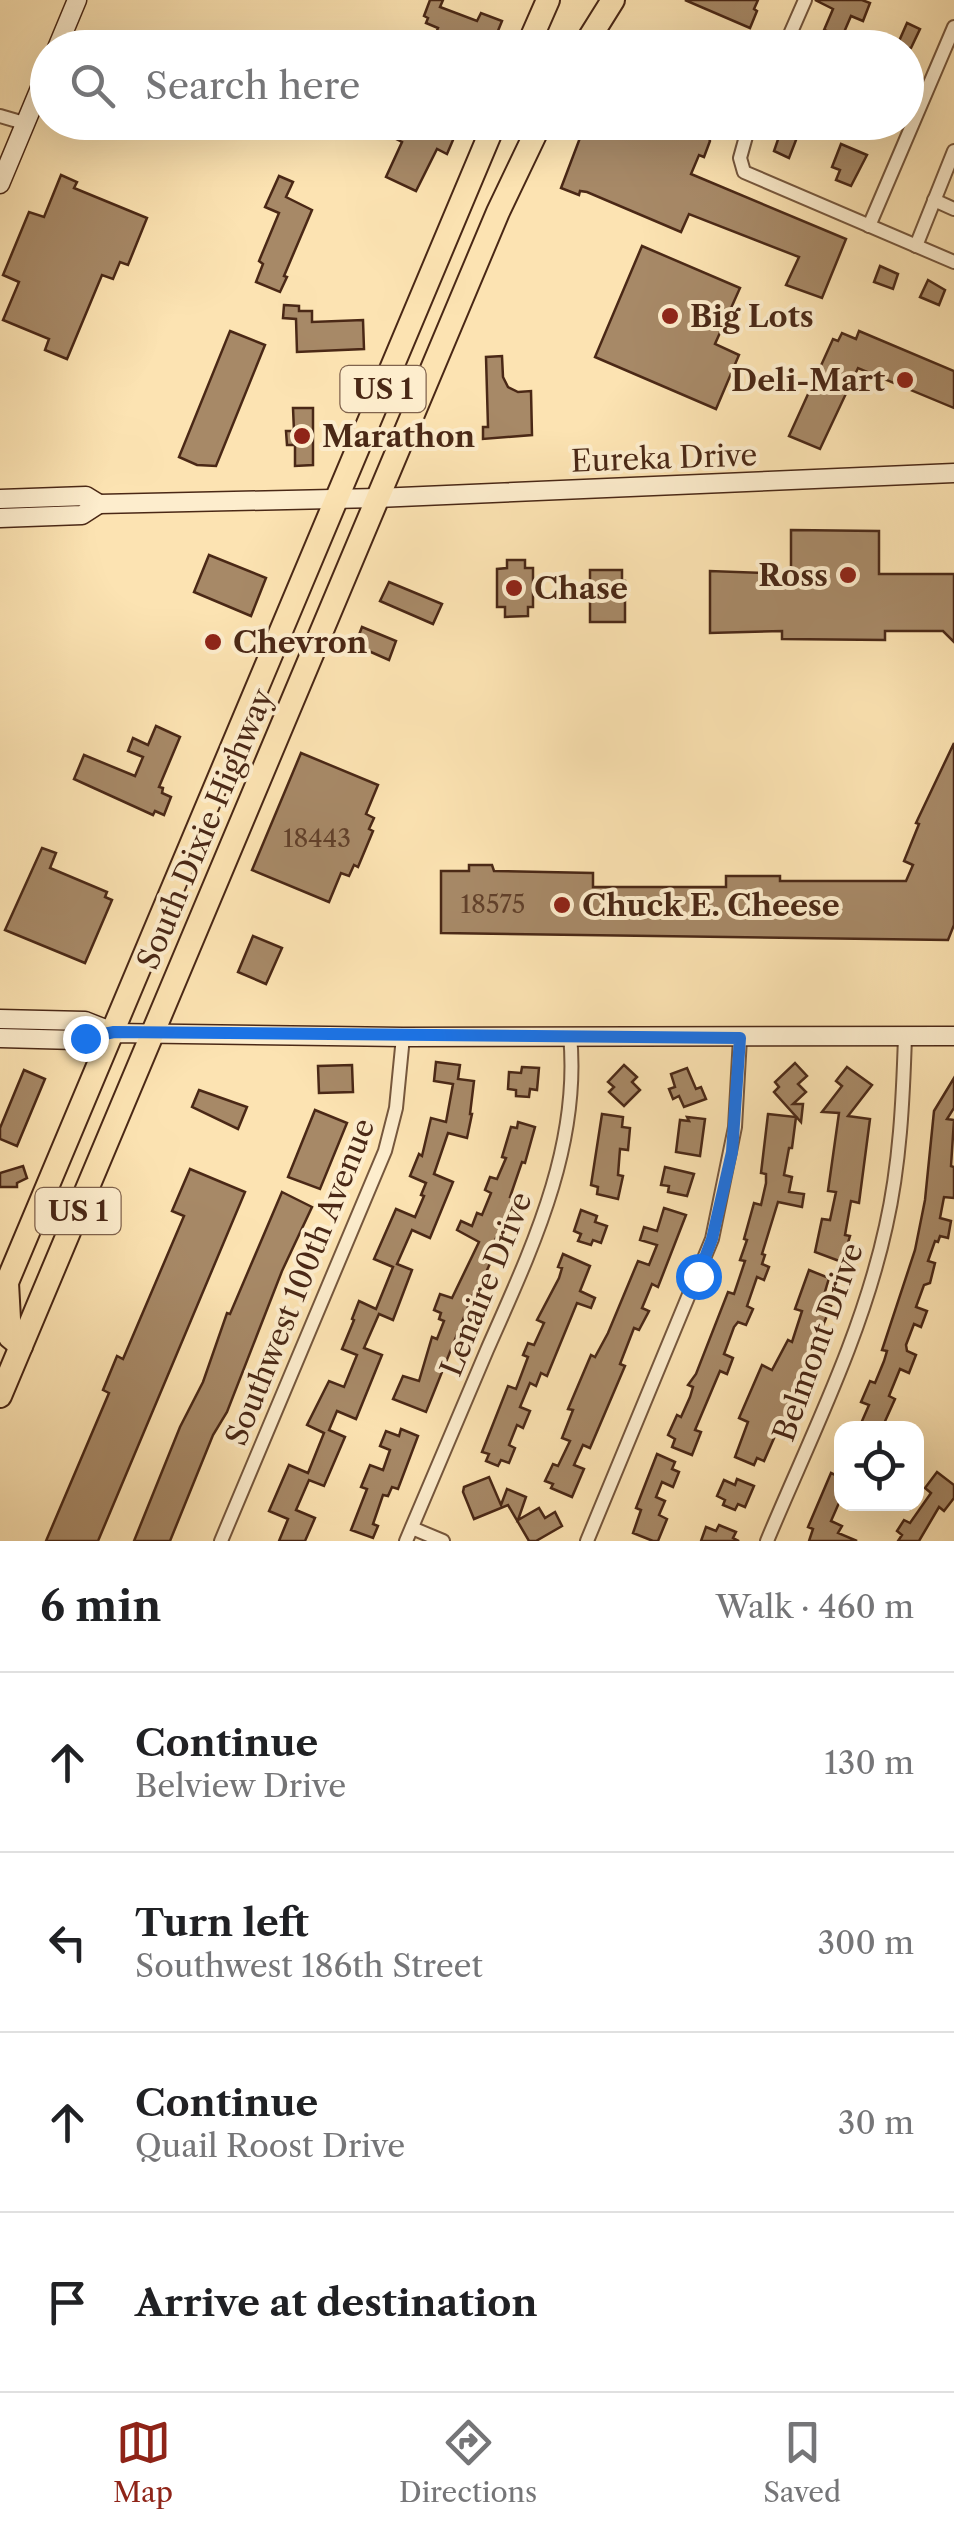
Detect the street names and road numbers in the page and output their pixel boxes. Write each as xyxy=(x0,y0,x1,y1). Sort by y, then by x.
road number: US 1 xyxy=(340,366,426,412)
street label: Eureka Drive xyxy=(570,436,758,480)
street label: South Dixie Highway xyxy=(129,683,281,975)
street label: Southwest 100th Avenue xyxy=(217,1113,383,1451)
street label: Lenaire Drive xyxy=(432,1187,540,1381)
road number: US 1 xyxy=(36,1188,120,1234)
street label: Belmont Drive xyxy=(765,1238,871,1446)

